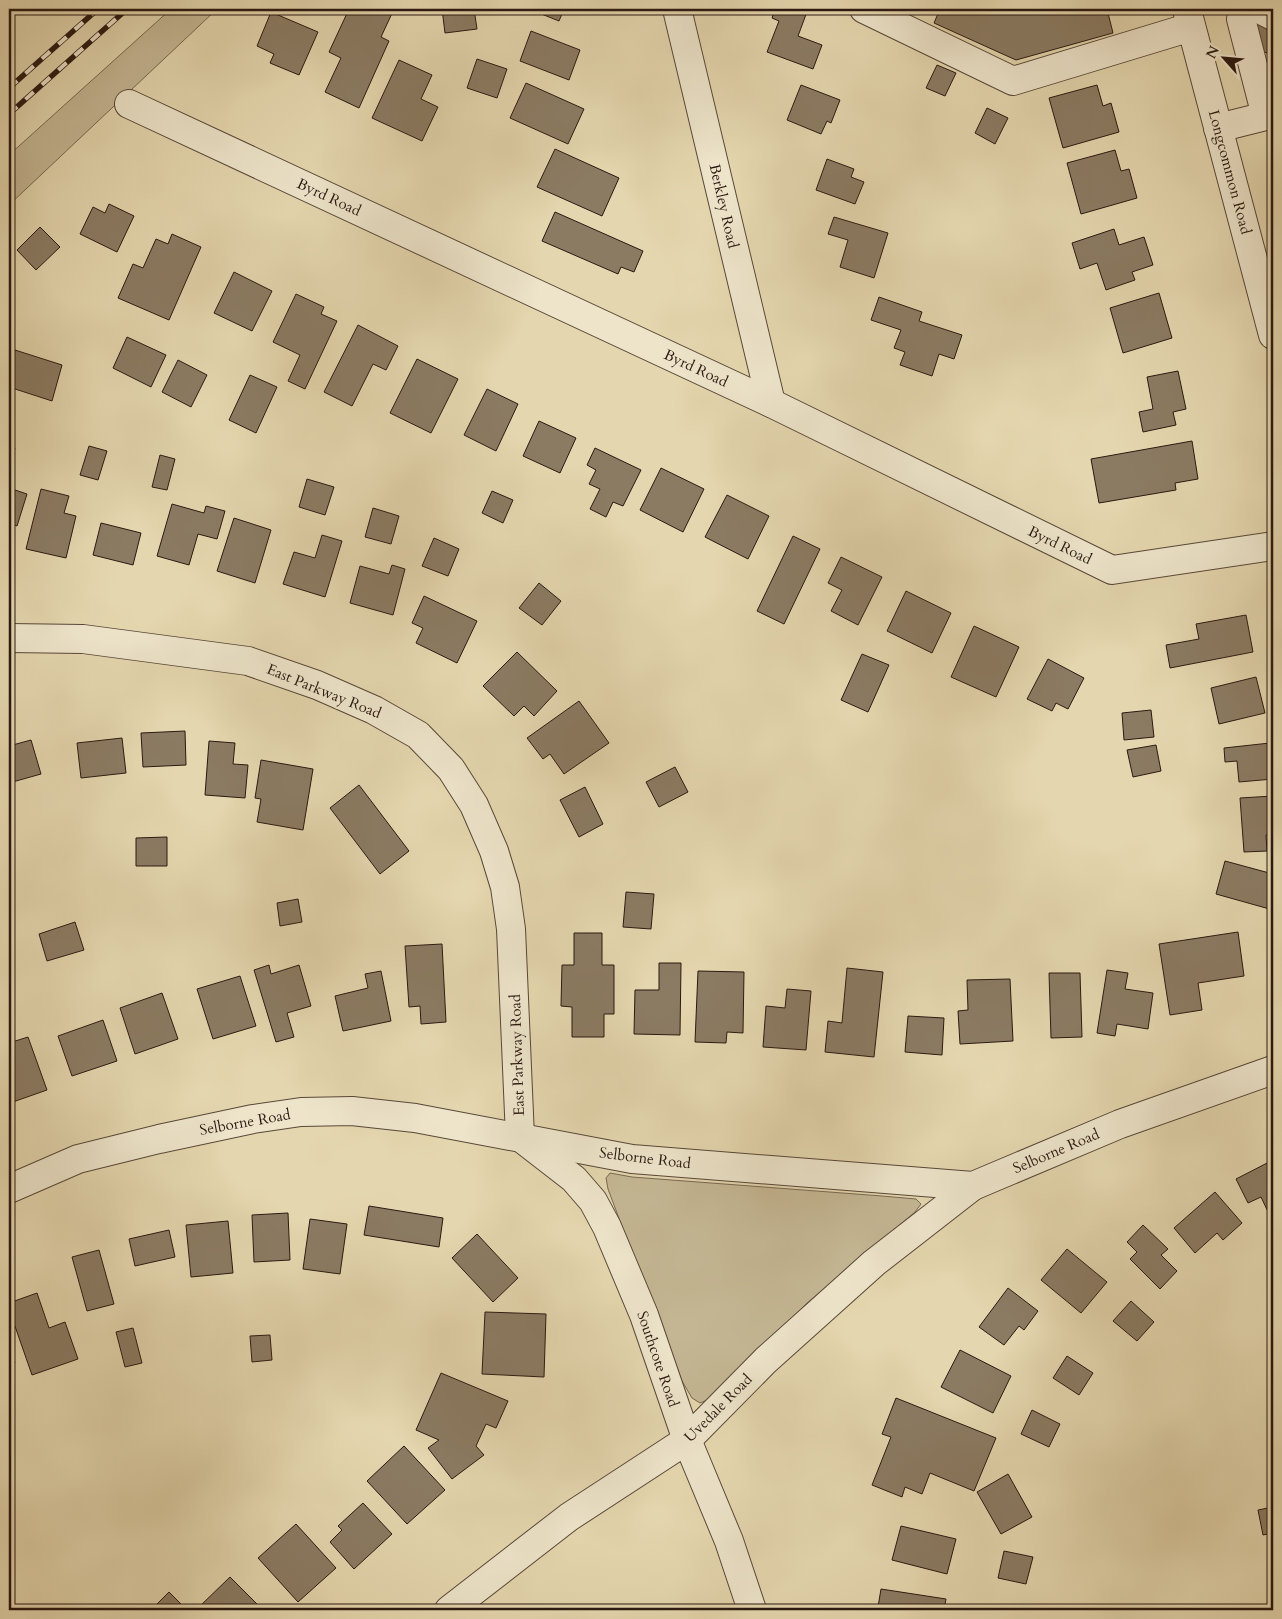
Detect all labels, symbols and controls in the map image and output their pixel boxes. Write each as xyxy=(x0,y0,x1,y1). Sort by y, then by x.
north arrow xyxy=(1200,32,1250,82)
text: N xyxy=(1202,43,1224,62)
street label: Longcommon Road xyxy=(1204,108,1256,236)
street label: Berkley Road xyxy=(705,162,743,250)
street label: Byrd Road xyxy=(294,173,364,221)
street label: Byrd Road xyxy=(661,344,731,392)
street label: Byrd Road xyxy=(1025,521,1095,569)
street label: East Parkway Road xyxy=(264,659,384,723)
street label: East Parkway Road xyxy=(505,994,529,1116)
street label: Selborne Road xyxy=(198,1104,292,1140)
street label: Selborne Road xyxy=(1010,1124,1102,1178)
street label: Selborne Road xyxy=(598,1142,692,1174)
street label: Southcote Road xyxy=(632,1308,684,1410)
street label: Uvedale Road xyxy=(680,1370,756,1446)

